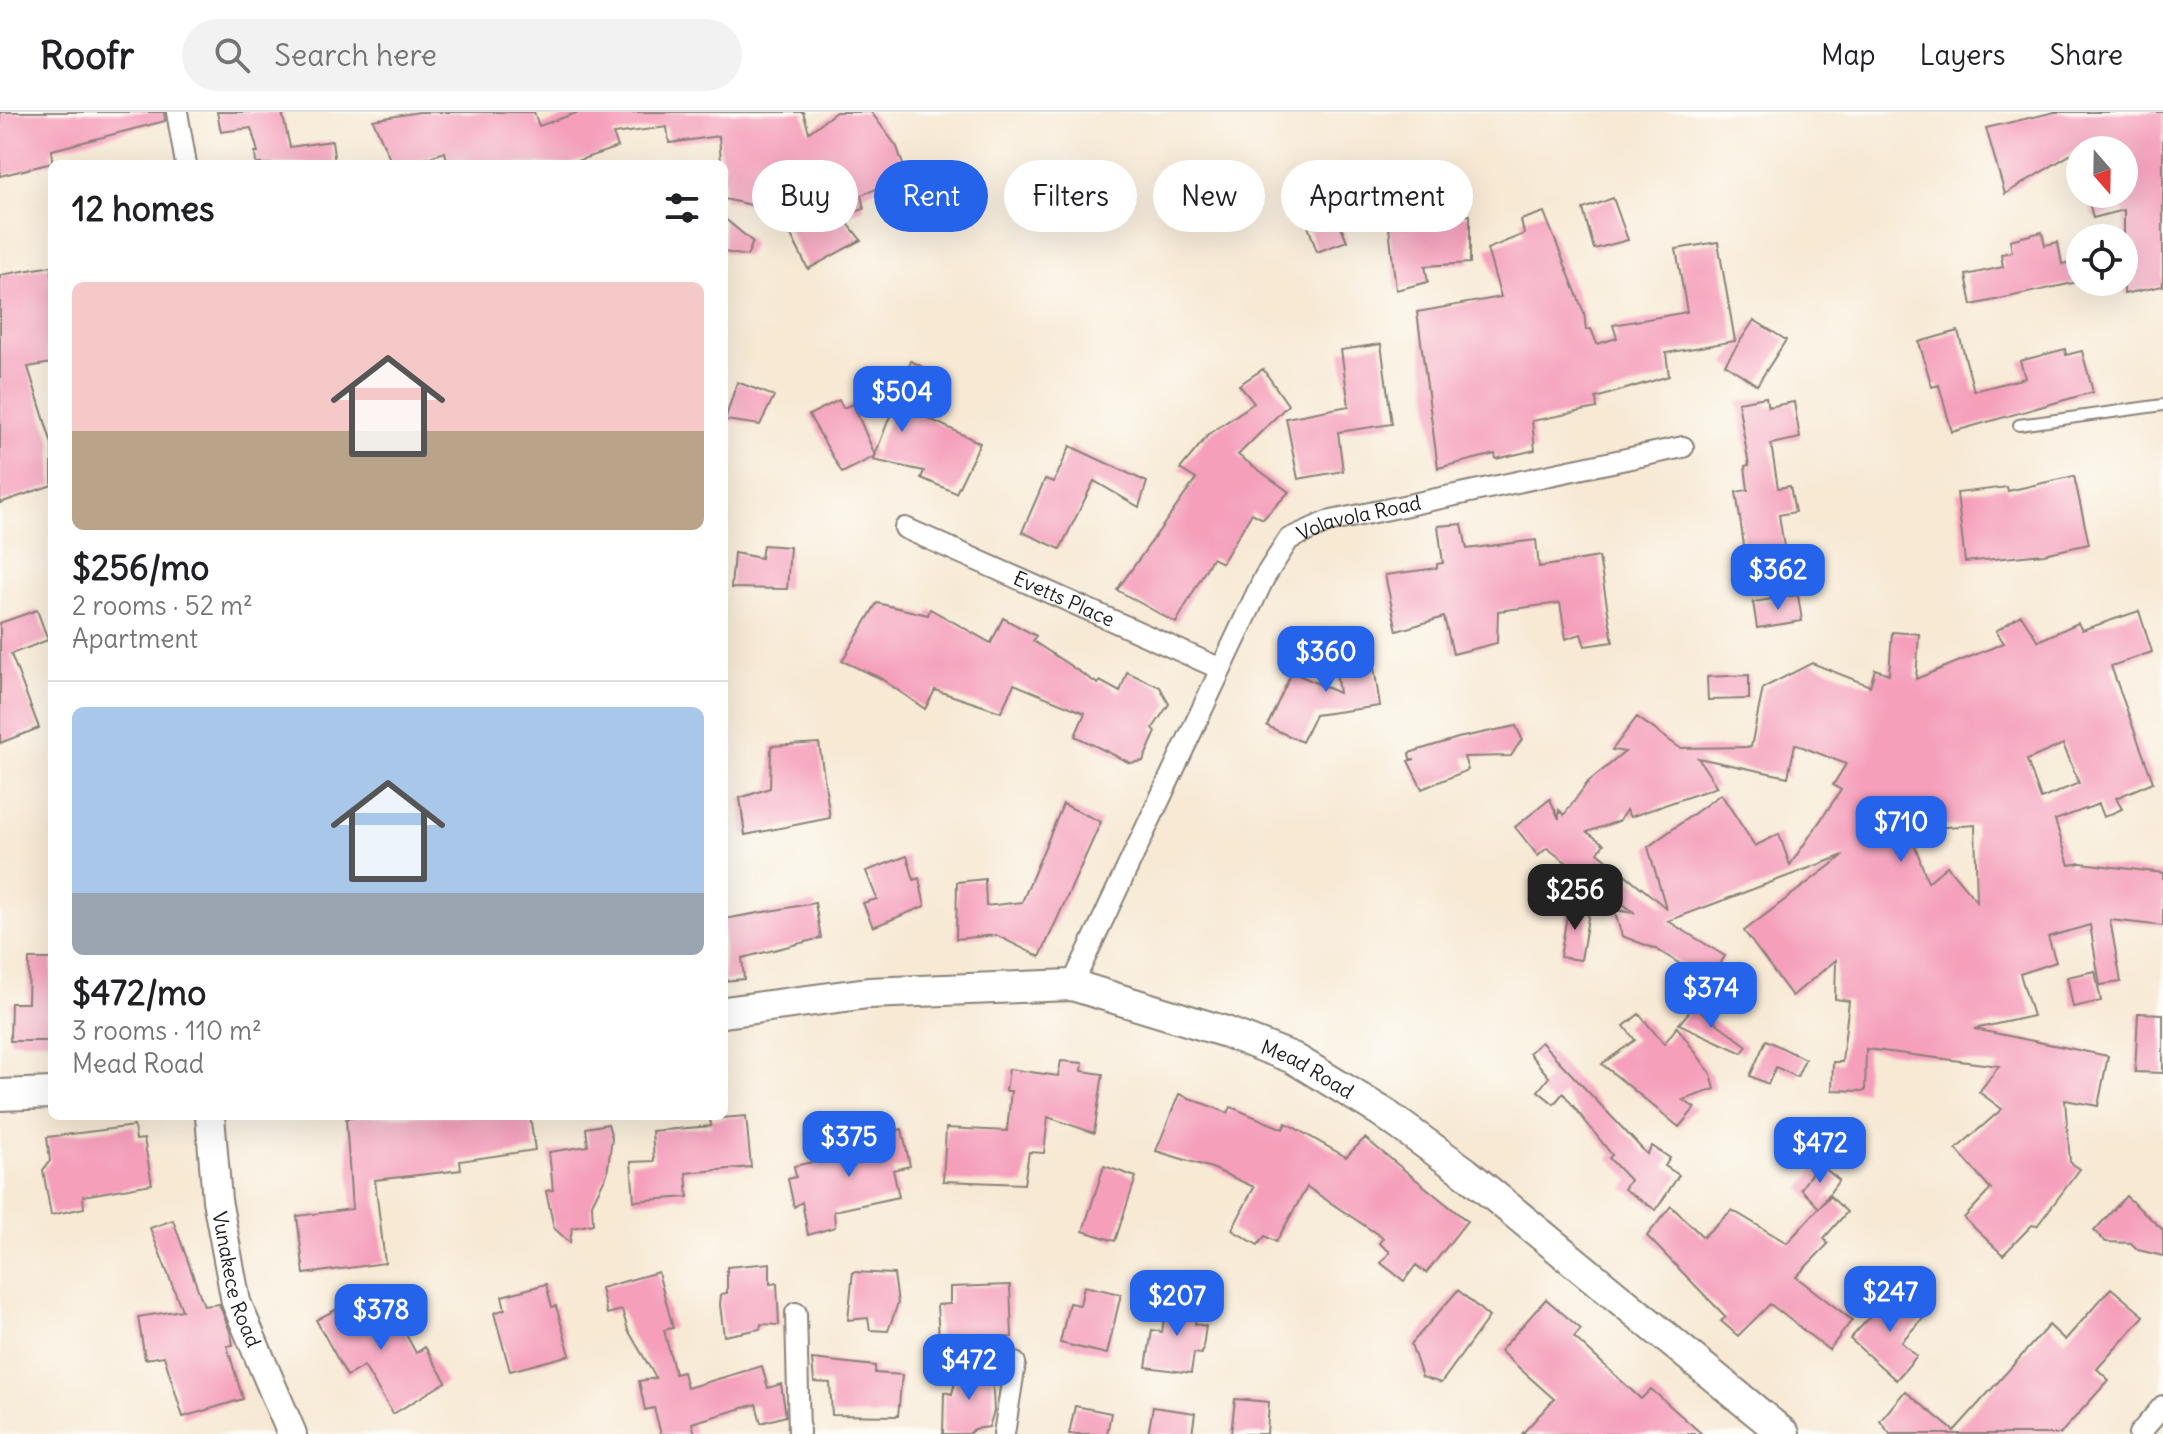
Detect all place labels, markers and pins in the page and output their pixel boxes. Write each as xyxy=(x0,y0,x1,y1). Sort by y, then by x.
pin: $504 xyxy=(855,366,949,434)
pin: $362 xyxy=(1731,544,1825,612)
pin: $360 xyxy=(1279,626,1373,694)
pin: $710 xyxy=(1854,796,1948,864)
pin: $256 xyxy=(1528,864,1622,932)
pin: $374 xyxy=(1664,962,1758,1030)
pin: $375 xyxy=(802,1111,896,1179)
pin: $472 xyxy=(1773,1117,1867,1185)
pin: $247 xyxy=(1843,1266,1937,1334)
pin: $207 xyxy=(1130,1270,1224,1338)
pin: $378 xyxy=(334,1284,428,1352)
pin: $472 xyxy=(922,1334,1016,1402)

